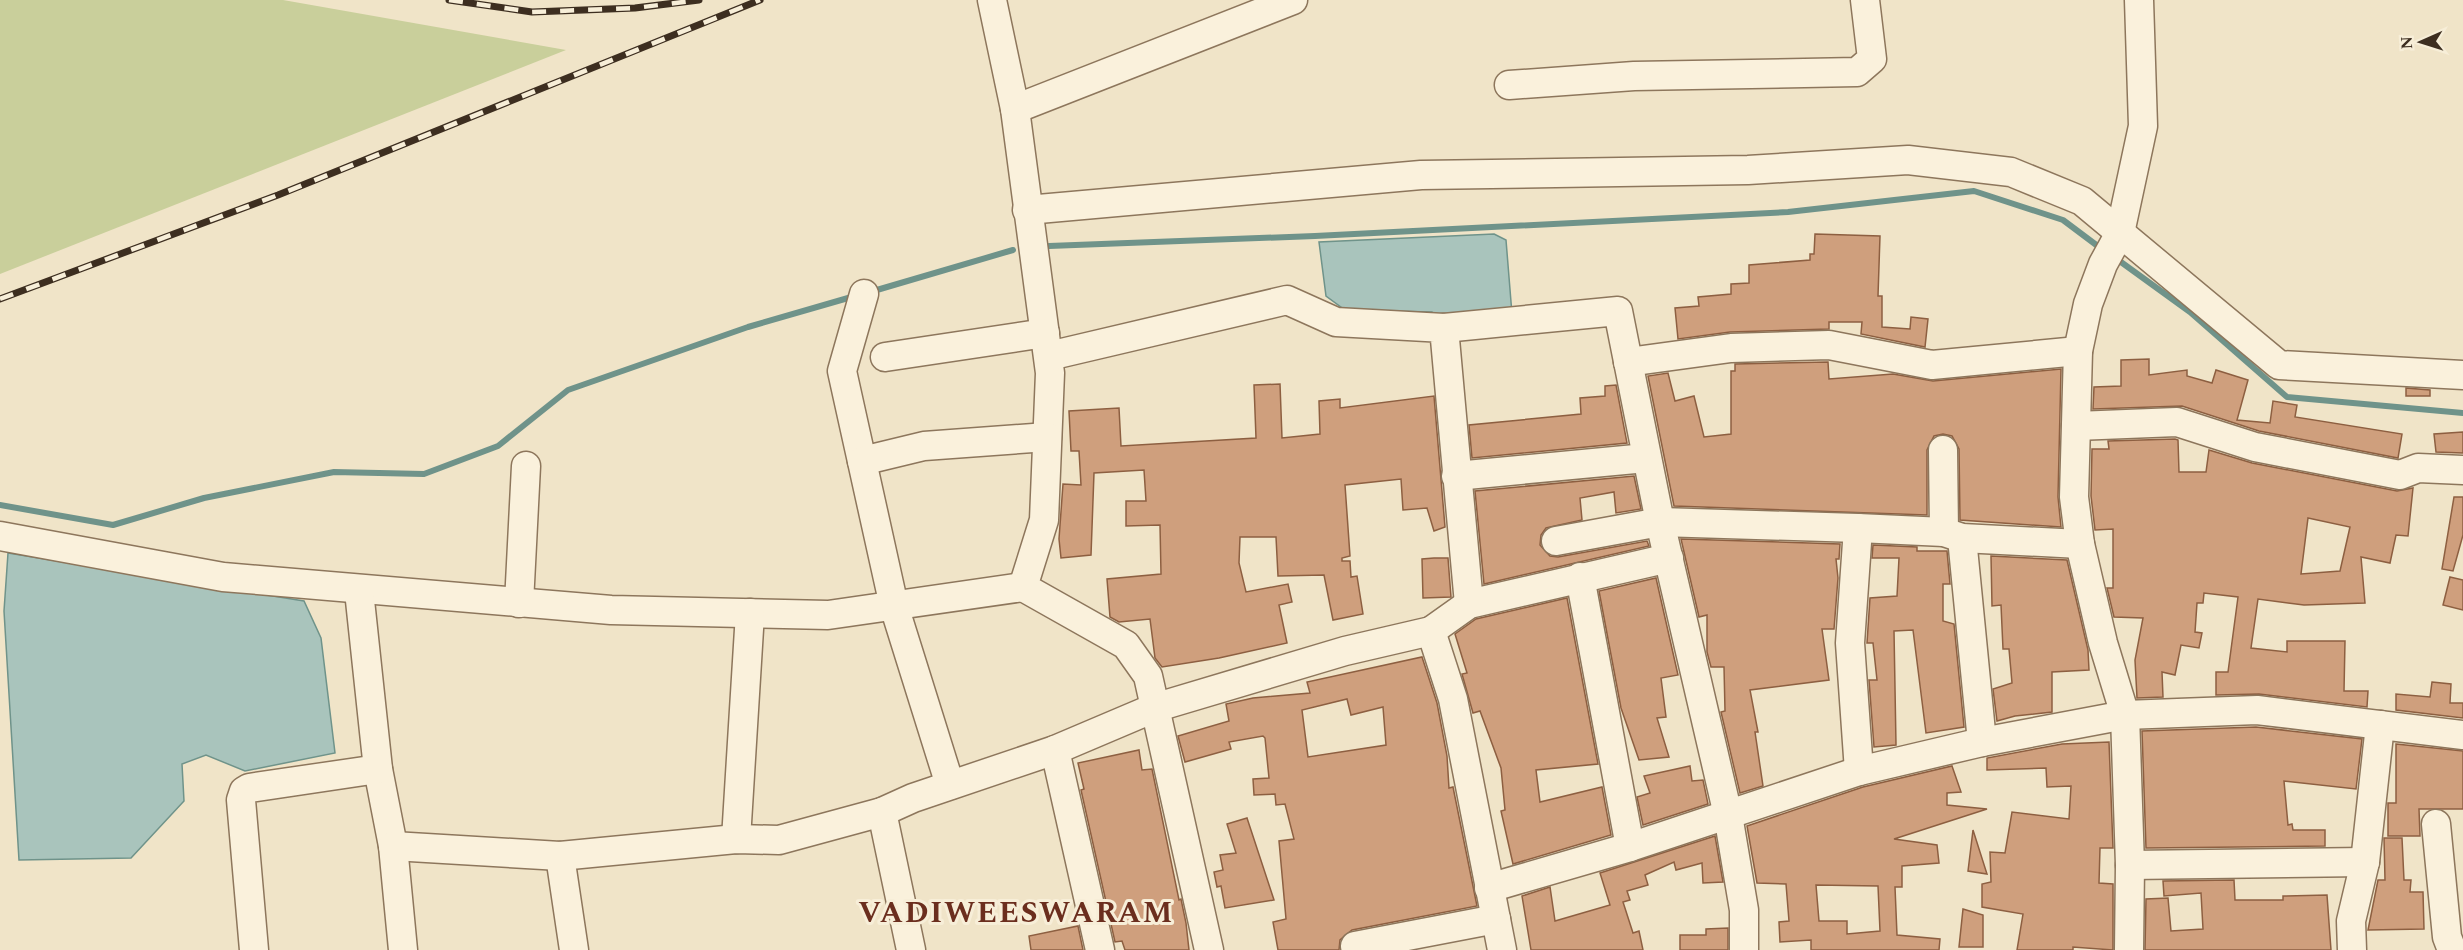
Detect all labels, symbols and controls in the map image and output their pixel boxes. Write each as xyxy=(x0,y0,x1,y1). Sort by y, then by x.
north arrow xyxy=(2391,12,2451,72)
text: N xyxy=(2395,36,2419,50)
district label: VADIWEESWARAM xyxy=(858,890,1174,936)

